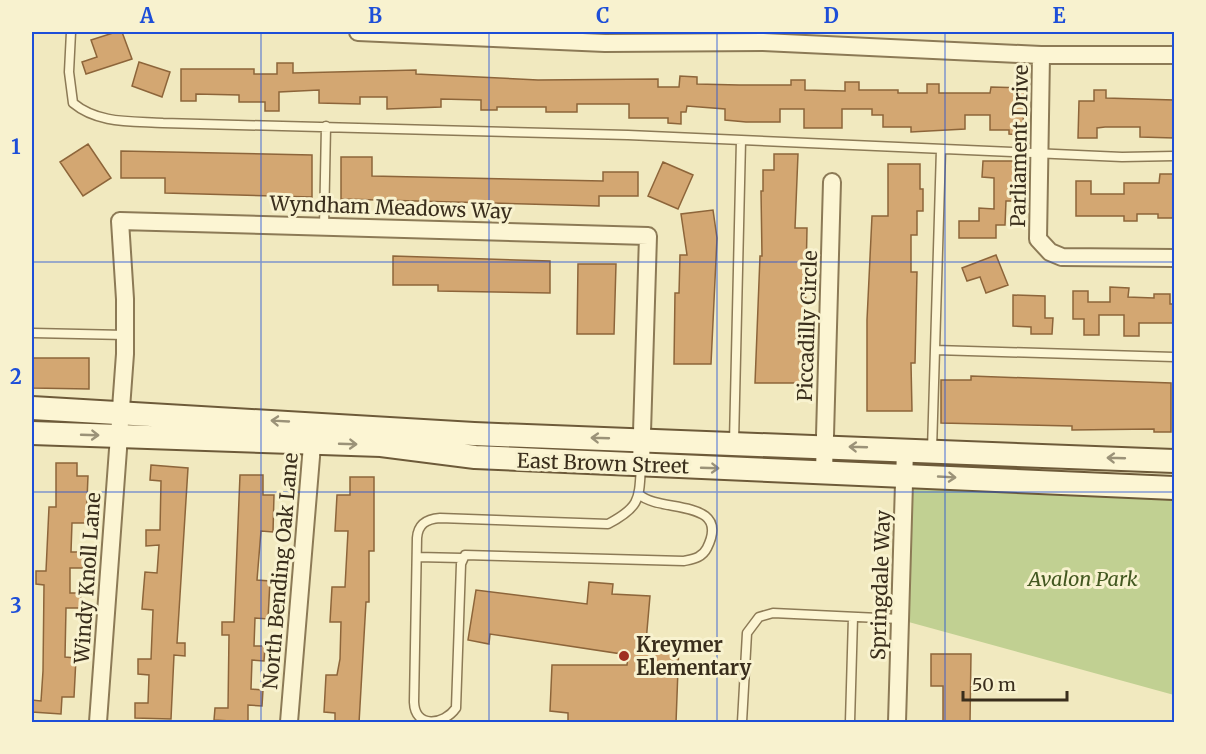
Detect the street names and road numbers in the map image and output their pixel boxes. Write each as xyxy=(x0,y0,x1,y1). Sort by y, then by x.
street label: Parliament Drive xyxy=(1005,64,1033,228)
street label: Wyndham Meadows Way xyxy=(268,190,513,224)
street label: Piccadilly Circle xyxy=(792,250,822,402)
street label: East Brown Street xyxy=(516,447,690,479)
street label: North Bending Oak Lane xyxy=(257,452,303,690)
street label: Windy Knoll Lane xyxy=(68,492,105,665)
street label: Springdale Way xyxy=(865,509,895,660)

